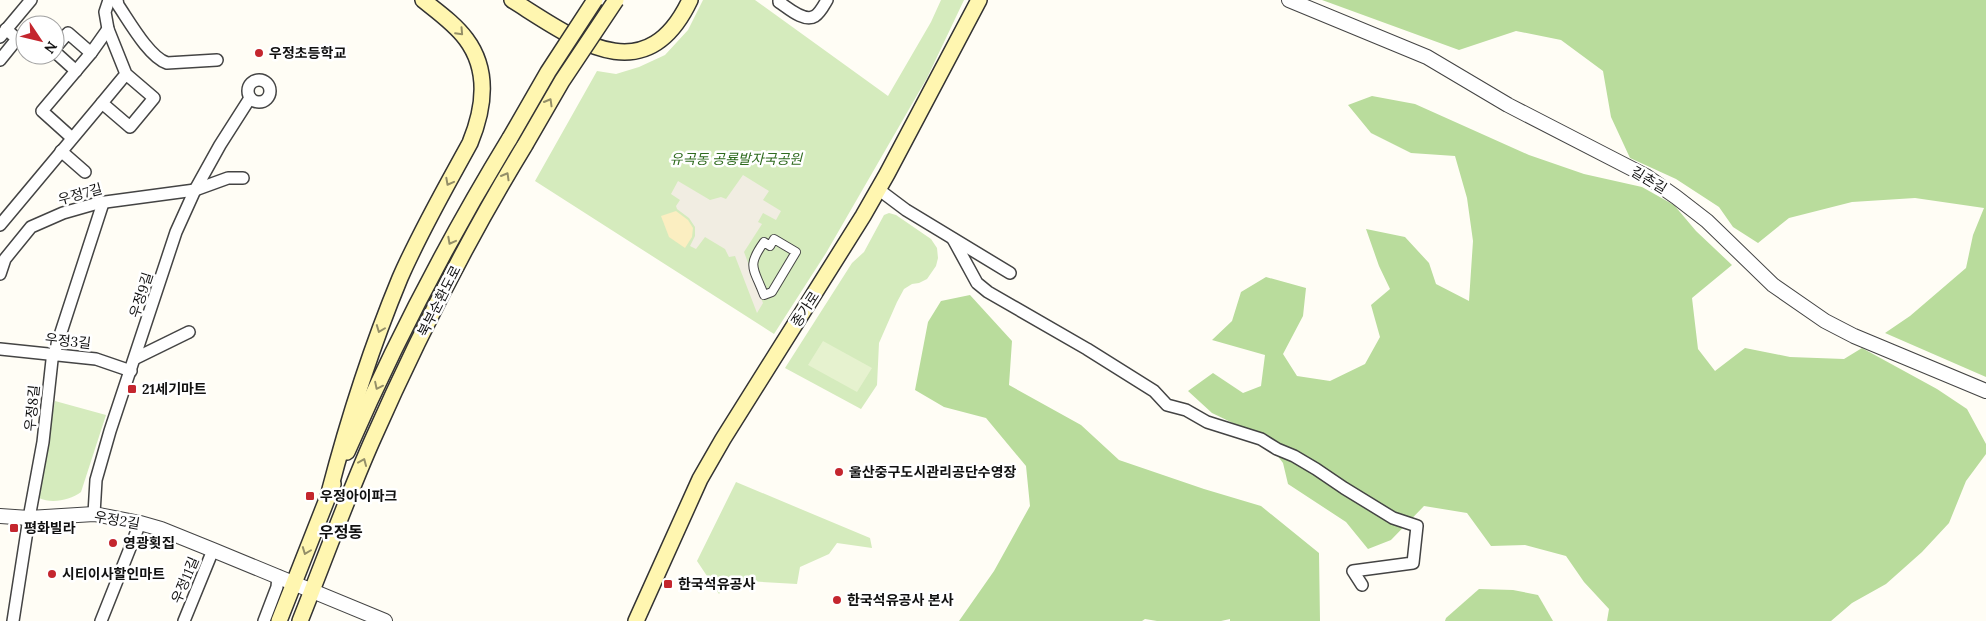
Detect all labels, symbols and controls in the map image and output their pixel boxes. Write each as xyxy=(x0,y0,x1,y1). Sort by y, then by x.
north arrow xyxy=(15,15,65,65)
one-way arrow xyxy=(454,27,463,36)
text: N xyxy=(40,38,61,57)
place label: 우정초등학교 xyxy=(269,44,346,62)
marker: 우정초등학교 xyxy=(253,47,265,59)
one-way arrow xyxy=(543,99,553,108)
park label: 유곡동 공룡발자국공원 xyxy=(670,150,803,168)
street label: 길촌길 xyxy=(1628,162,1670,198)
one-way arrow xyxy=(500,172,510,181)
one-way arrow xyxy=(445,176,455,185)
street label: 우정7길 xyxy=(56,179,104,209)
one-way arrow xyxy=(447,236,457,245)
street label: 북부순환도로 xyxy=(413,262,465,340)
street label: 우정9길 xyxy=(125,270,157,320)
street label: 종가로 xyxy=(787,288,823,330)
one-way arrow xyxy=(376,324,386,333)
street label: 우정3길 xyxy=(44,330,92,352)
place label: 21세기마트 xyxy=(142,380,207,398)
one-way arrow xyxy=(374,381,384,390)
marker: 21세기마트 xyxy=(126,383,138,395)
street label: 우정8길 xyxy=(21,384,43,432)
one-way arrow xyxy=(357,458,368,467)
place label: 울산중구도시관리공단수영장 xyxy=(849,463,1017,481)
marker: 울산중구도시관리공단수영장 xyxy=(833,466,845,478)
place label: 우정아이파크 xyxy=(320,487,397,505)
marker: 우정아이파크 xyxy=(304,490,316,502)
street label: 우정2길 xyxy=(93,507,141,533)
place label: 평화빌라 xyxy=(24,519,76,537)
marker: 평화빌라 xyxy=(8,522,20,534)
district label: 우정동 xyxy=(319,522,363,542)
place label: 영광횟집 xyxy=(123,534,175,552)
marker: 영광횟집 xyxy=(107,537,119,549)
one-way arrow xyxy=(302,547,312,555)
street label: 우정11길 xyxy=(167,554,203,606)
place label: 시티이사할인마트 xyxy=(62,565,165,583)
marker: 시티이사할인마트 xyxy=(46,568,58,580)
place label: 한국석유공사 xyxy=(678,575,755,593)
marker: 한국석유공사 xyxy=(662,578,674,590)
place label: 한국석유공사 본사 xyxy=(847,591,954,609)
marker: 한국석유공사 본사 xyxy=(831,594,843,606)

